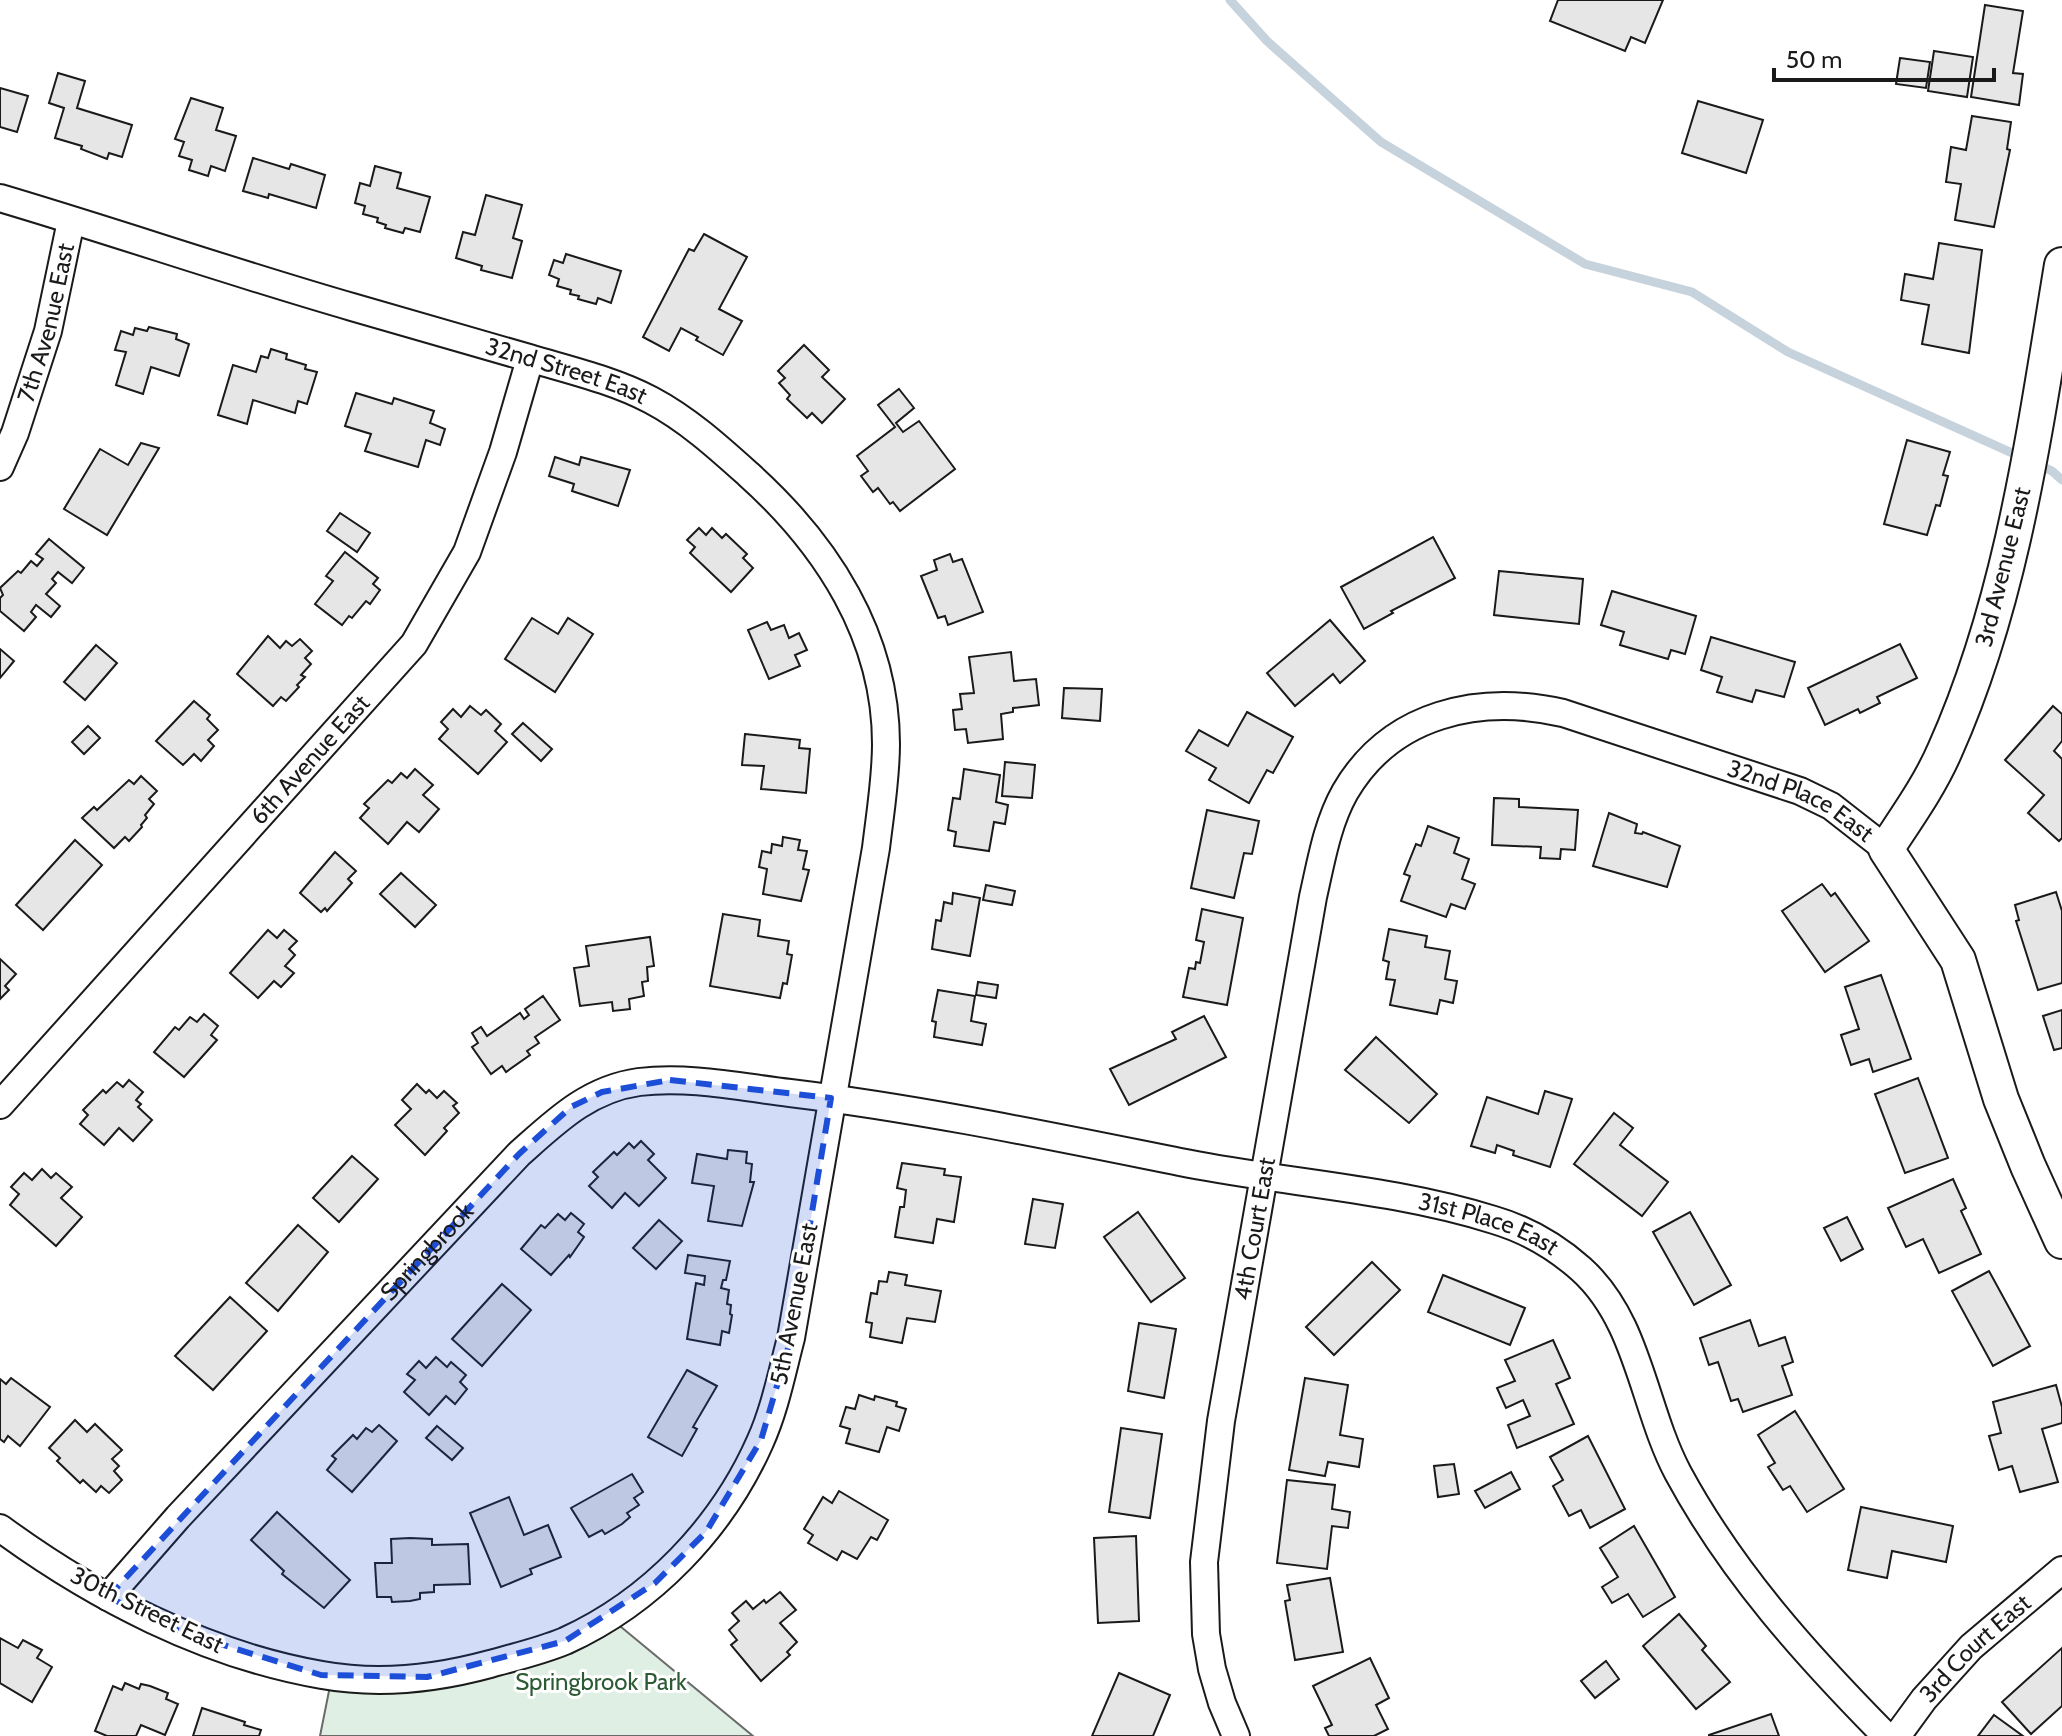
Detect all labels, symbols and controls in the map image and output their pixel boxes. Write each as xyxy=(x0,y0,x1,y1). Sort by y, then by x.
scale bar xyxy=(1774,32,1994,82)
text: 50 m xyxy=(1786,45,1842,74)
street label: 7th Avenue East xyxy=(11,241,80,406)
street label: 32nd Street East xyxy=(482,331,652,410)
street label: 3rd Avenue East xyxy=(1969,484,2036,650)
street label: 6th Avenue East xyxy=(244,689,375,830)
street label: 32nd Place East xyxy=(1724,753,1879,848)
street label: 4th Court East xyxy=(1227,1155,1281,1302)
street label: 31st Place East xyxy=(1416,1186,1564,1261)
street label: Springbrook xyxy=(374,1197,480,1306)
street label: 5th Avenue East xyxy=(764,1221,823,1387)
street label: 30th Street East xyxy=(66,1560,228,1659)
street label: 3rd Court East xyxy=(1913,1588,2036,1708)
park label: Springbrook Park xyxy=(515,1667,687,1696)

